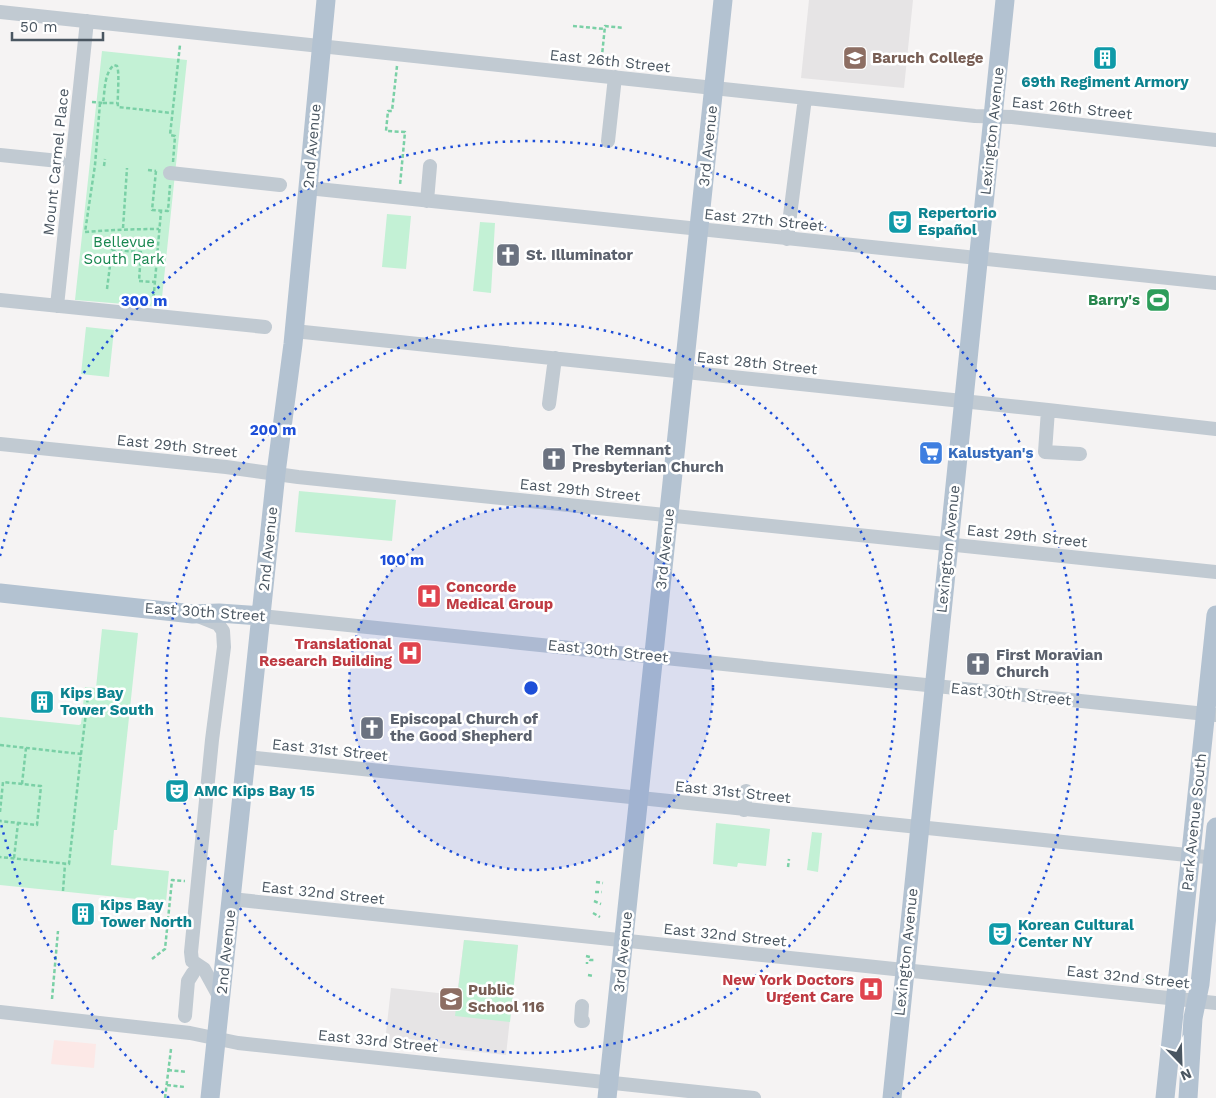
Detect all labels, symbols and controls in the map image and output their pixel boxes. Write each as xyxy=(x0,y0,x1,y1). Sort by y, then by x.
scale bar xyxy=(12,10,104,42)
text: 50 m xyxy=(20,18,57,36)
school or university icon: Baruch College xyxy=(842,45,868,71)
building icon: 69th Regiment Armory xyxy=(1092,45,1118,71)
street label: East 26th Street xyxy=(549,46,672,76)
place label: Baruch College xyxy=(872,49,984,67)
street label: Lexington Avenue xyxy=(976,66,1008,196)
place label: 69th Regiment Armory xyxy=(1021,73,1189,91)
street label: Mount Carmel Place xyxy=(39,88,73,236)
street label: East 26th Street xyxy=(1011,93,1134,123)
street label: 2nd Avenue xyxy=(299,103,325,189)
street label: 3rd Avenue xyxy=(695,104,721,188)
place label: Repertorio Español xyxy=(918,204,997,239)
street label: East 27th Street xyxy=(703,205,825,235)
theatre icon: Repertorio Español xyxy=(887,209,913,235)
park label: Bellevue South Park xyxy=(84,233,165,268)
church icon: St. Illuminator xyxy=(495,242,521,268)
place label: St. Illuminator xyxy=(526,246,633,264)
sports icon: Barry's xyxy=(1145,287,1171,313)
place label: Barry's xyxy=(1088,291,1140,309)
text: 300 m xyxy=(121,292,167,310)
street label: East 28th Street xyxy=(696,348,819,378)
text: 200 m xyxy=(250,421,296,439)
street label: East 29th Street xyxy=(116,431,239,461)
supermarket icon: Kalustyan's xyxy=(918,440,944,466)
place label: The Remnant Presbyterian Church xyxy=(572,441,724,476)
place label: Kalustyan's xyxy=(948,444,1034,462)
church icon: The Remnant Presbyterian Church xyxy=(541,446,567,472)
street label: East 29th Street xyxy=(519,475,642,505)
street label: Lexington Avenue xyxy=(932,484,964,614)
street label: 2nd Avenue xyxy=(255,506,281,592)
street label: 3rd Avenue xyxy=(652,507,678,591)
street label: East 29th Street xyxy=(966,521,1089,551)
text: 100 m xyxy=(380,551,424,569)
place label: Concorde Medical Group xyxy=(446,578,553,613)
hospital icon: Concorde Medical Group xyxy=(416,583,442,609)
street label: East 30th Street xyxy=(144,599,267,625)
place label: Translational Research Building xyxy=(259,635,393,670)
street label: East 30th Street xyxy=(547,636,670,666)
hospital icon: Translational Research Building xyxy=(397,640,423,666)
place label: First Moravian Church xyxy=(996,646,1103,681)
church icon: First Moravian Church xyxy=(965,651,991,677)
centre of rings xyxy=(522,679,540,697)
street label: East 30th Street xyxy=(950,679,1073,709)
place label: Kips Bay Tower South xyxy=(60,684,154,719)
building icon: Kips Bay Tower South xyxy=(29,689,55,715)
place label: Episcopal Church of the Good Shepherd xyxy=(390,710,539,745)
church icon: Episcopal Church of the Good Shepherd xyxy=(359,715,385,741)
street label: East 31st Street xyxy=(271,735,390,765)
street label: Park Avenue South xyxy=(1178,752,1210,892)
street label: East 31st Street xyxy=(674,777,793,807)
theatre icon: AMC Kips Bay 15 xyxy=(164,778,190,804)
place label: AMC Kips Bay 15 xyxy=(194,782,315,800)
street label: East 32nd Street xyxy=(260,878,386,908)
street label: Lexington Avenue xyxy=(890,887,922,1017)
place label: Kips Bay Tower North xyxy=(100,896,192,931)
building icon: Kips Bay Tower North xyxy=(70,901,96,927)
street label: 2nd Avenue xyxy=(213,909,239,995)
street label: 3rd Avenue xyxy=(610,910,636,994)
place label: Korean Cultural Center NY xyxy=(1018,916,1134,951)
street label: East 32nd Street xyxy=(662,920,788,950)
theatre icon: Korean Cultural Center NY xyxy=(987,921,1013,947)
street label: East 32nd Street xyxy=(1065,962,1191,992)
place label: New York Doctors Urgent Care xyxy=(722,971,854,1006)
hospital icon: New York Doctors Urgent Care xyxy=(858,976,884,1002)
place label: Public School 116 xyxy=(468,981,545,1016)
school or university icon: Public School 116 xyxy=(438,986,464,1012)
street label: East 33rd Street xyxy=(317,1026,440,1056)
north arrow xyxy=(1156,1038,1206,1088)
text: N xyxy=(1178,1066,1194,1084)

